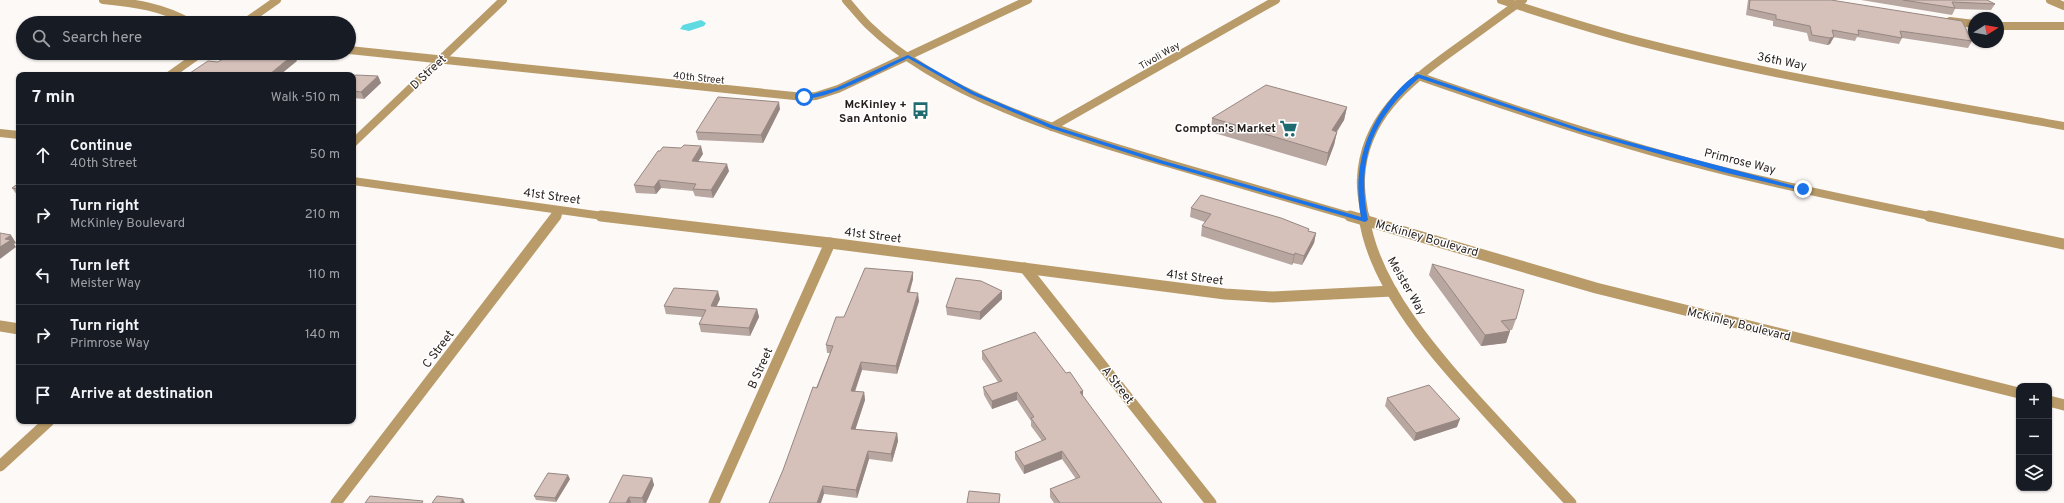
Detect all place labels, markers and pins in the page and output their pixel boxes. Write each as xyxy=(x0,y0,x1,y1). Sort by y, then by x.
place label: McKinley + San Antonio xyxy=(839,97,907,127)
bus stop icon: McKinley + San Antonio xyxy=(910,101,930,121)
supermarket icon: Compton's Market xyxy=(1279,118,1299,138)
place label: Compton's Market xyxy=(1175,121,1276,137)

